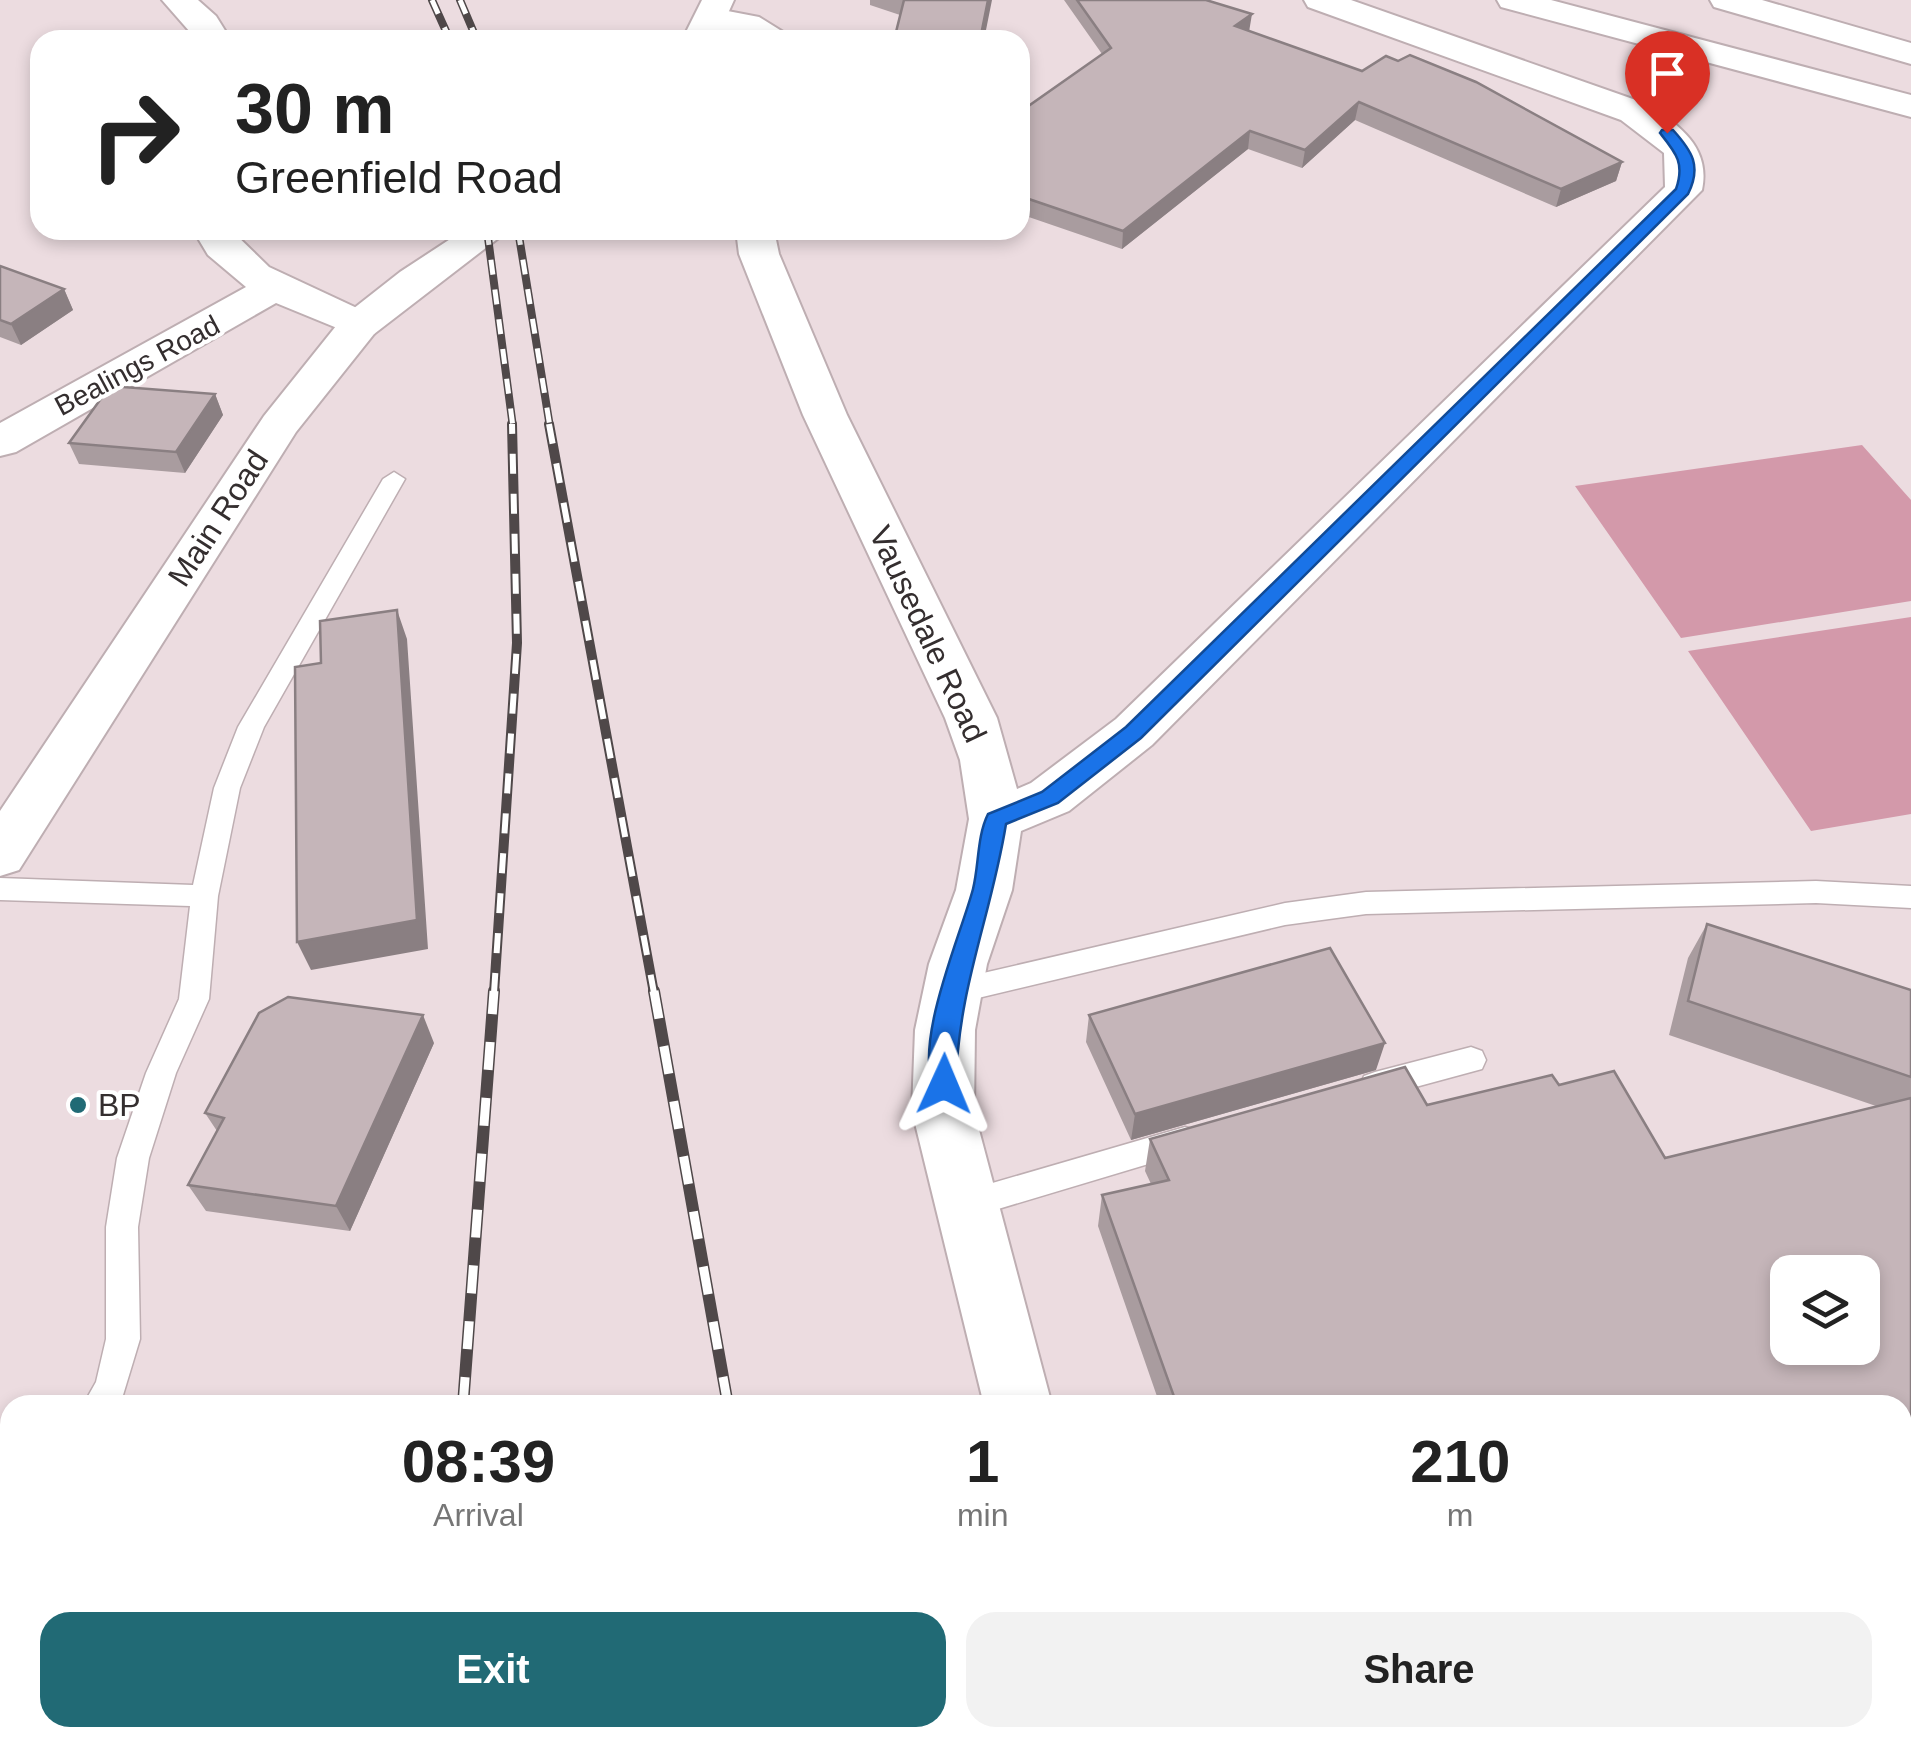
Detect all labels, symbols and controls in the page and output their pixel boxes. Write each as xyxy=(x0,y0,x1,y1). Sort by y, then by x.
pin xyxy=(1625,31,1710,134)
icon: arrive xyxy=(1640,46,1695,101)
icon: right xyxy=(70,70,200,200)
text: 30 m xyxy=(235,70,395,148)
text: Greenfield Road xyxy=(235,152,563,203)
street label: Bealings Road xyxy=(50,309,225,422)
street label: Main Road xyxy=(161,443,275,593)
street label: Vausedale Road xyxy=(862,520,994,748)
position arrow xyxy=(892,1032,996,1136)
place label: BP xyxy=(98,1087,141,1123)
marker: BP xyxy=(67,1094,89,1116)
map controls xyxy=(1770,1255,1880,1365)
button: layers xyxy=(1770,1255,1880,1365)
text: 08:39 xyxy=(402,1428,555,1495)
text: 1 xyxy=(966,1428,999,1495)
text: 210 xyxy=(1410,1428,1510,1495)
text: Arrival xyxy=(433,1497,524,1533)
text: min xyxy=(957,1497,1008,1533)
text: m xyxy=(1447,1497,1474,1533)
button: Exit xyxy=(40,1612,946,1727)
button: Share xyxy=(966,1612,1872,1727)

